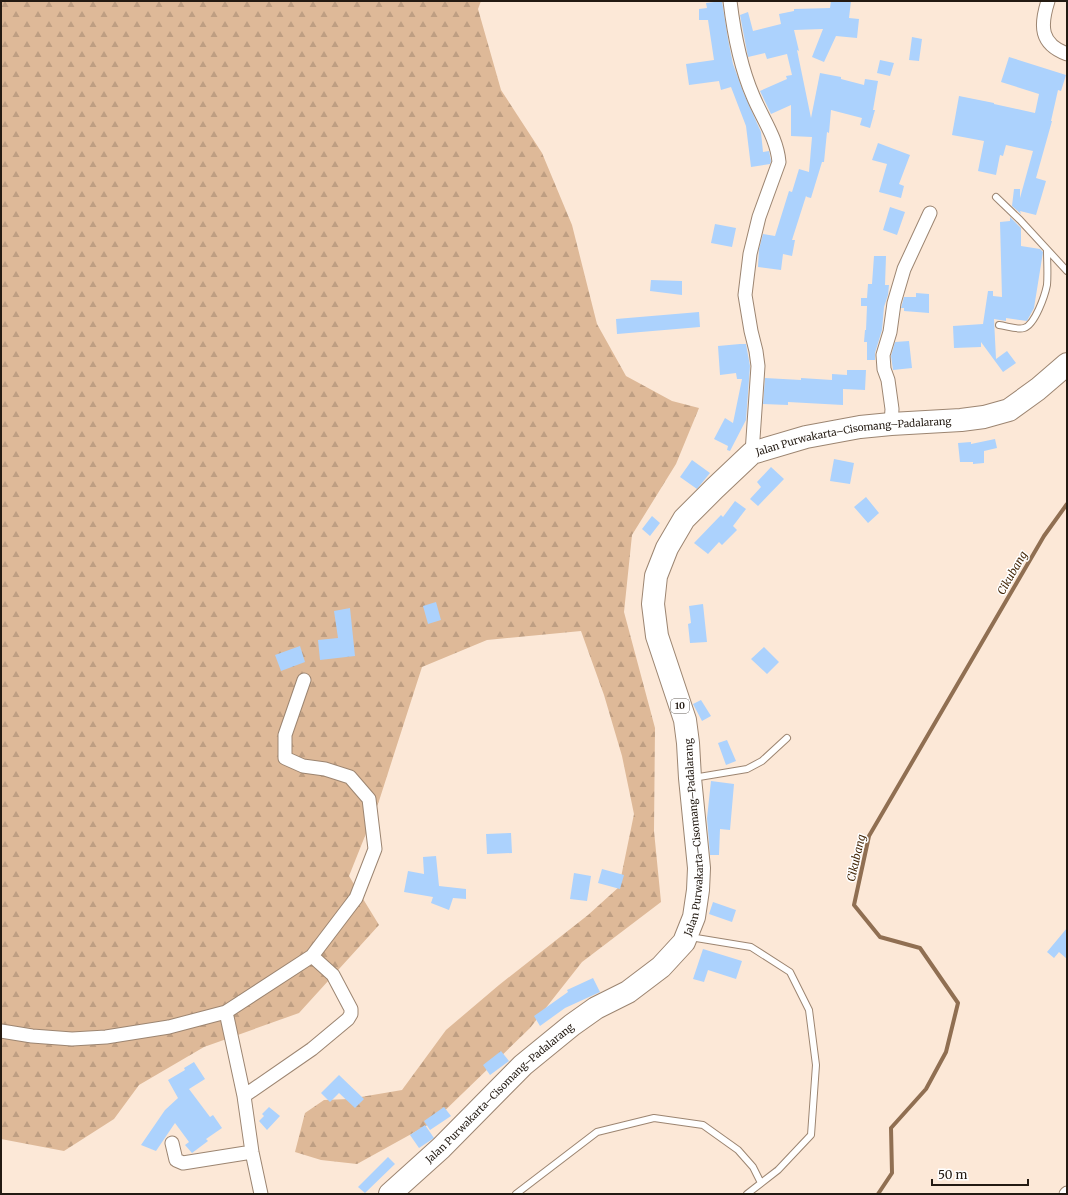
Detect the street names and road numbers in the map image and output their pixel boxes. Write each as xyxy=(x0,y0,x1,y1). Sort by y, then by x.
street label: Jalan Purwakarta–Cisomang–Padalarang xyxy=(753,415,952,459)
road number: 10 xyxy=(671,699,689,713)
street label: Jalan Purwakarta–Cisomang–Padalarang xyxy=(681,738,706,939)
street label: Jalan Purwakarta–Cisomang–Padalarang xyxy=(422,1020,576,1167)

